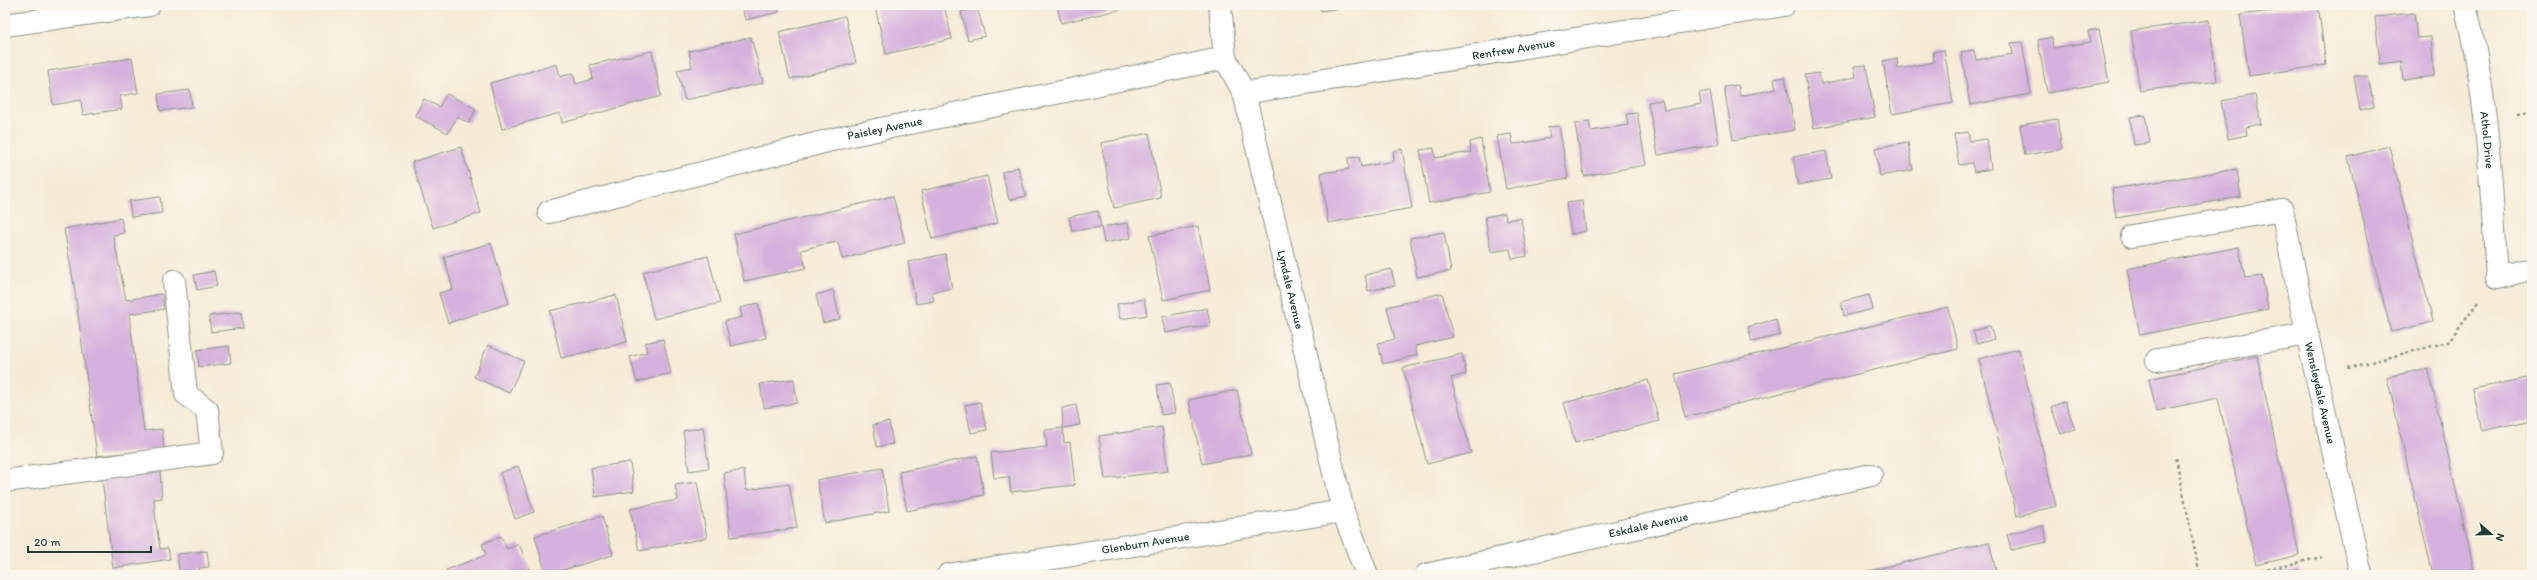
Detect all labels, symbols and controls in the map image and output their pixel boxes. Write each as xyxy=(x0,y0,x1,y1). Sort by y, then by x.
street label: Renfrew Avenue xyxy=(1471,35,1556,63)
street label: Athol Drive xyxy=(2477,111,2497,170)
street label: Paisley Avenue xyxy=(846,114,924,143)
street label: Lyndale Avenue xyxy=(1274,249,1307,331)
street label: Wensleydale Avenue xyxy=(2302,340,2338,446)
street label: Eskdale Avenue xyxy=(1607,509,1690,541)
north arrow xyxy=(2471,514,2511,554)
scale bar xyxy=(28,528,151,554)
street label: Glenburn Avenue xyxy=(1101,529,1191,557)
text: N xyxy=(2493,532,2507,543)
text: 20 m xyxy=(34,535,61,549)

